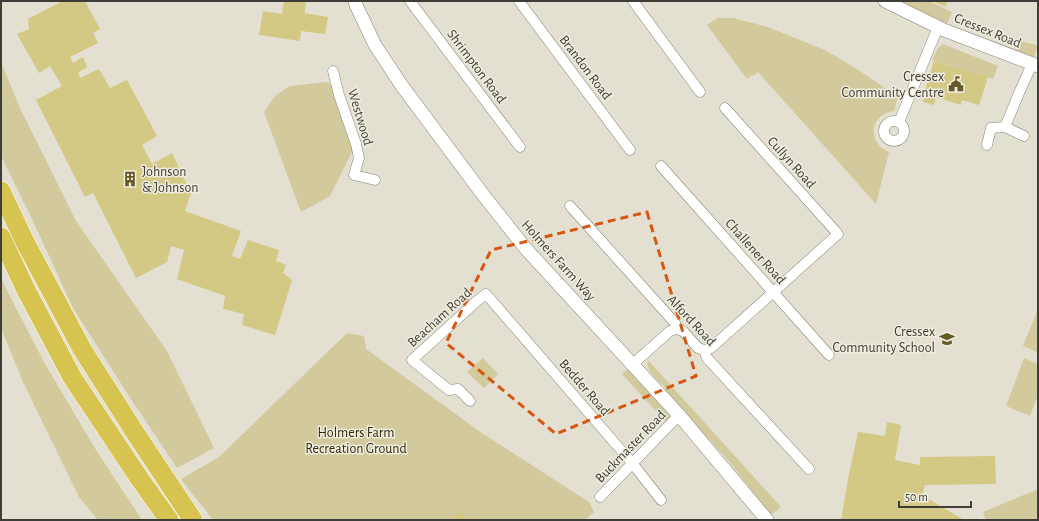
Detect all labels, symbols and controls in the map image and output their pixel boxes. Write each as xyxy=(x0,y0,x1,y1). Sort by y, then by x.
street label: Cressex Road xyxy=(952,11,1023,51)
street label: Shrimpton Road xyxy=(444,27,508,106)
street label: Brandon Road xyxy=(557,33,614,102)
place label: Cressex Community Centre xyxy=(842,70,944,100)
public building icon: Cressex Community Centre xyxy=(947,75,965,93)
street label: Westwood xyxy=(345,87,375,147)
street label: Cullyn Road xyxy=(764,134,818,191)
place label: Johnson & Johnson xyxy=(142,165,198,195)
building icon: Johnson & Johnson xyxy=(121,170,139,188)
street label: Challener Road xyxy=(722,216,788,287)
street label: Holmers Farm Way xyxy=(518,218,598,304)
street label: Beacham Road xyxy=(405,286,474,350)
street label: Alford Road xyxy=(664,292,718,349)
place label: Cressex Community School xyxy=(832,325,935,355)
school or university icon: Cressex Community School xyxy=(938,330,956,348)
street label: Bedder Road xyxy=(556,357,612,418)
street label: Buckmaster Road xyxy=(593,408,669,486)
park label: Holmers Farm Recreation Ground xyxy=(305,426,407,456)
scale bar xyxy=(899,483,971,509)
text: 50 m xyxy=(905,491,928,503)

